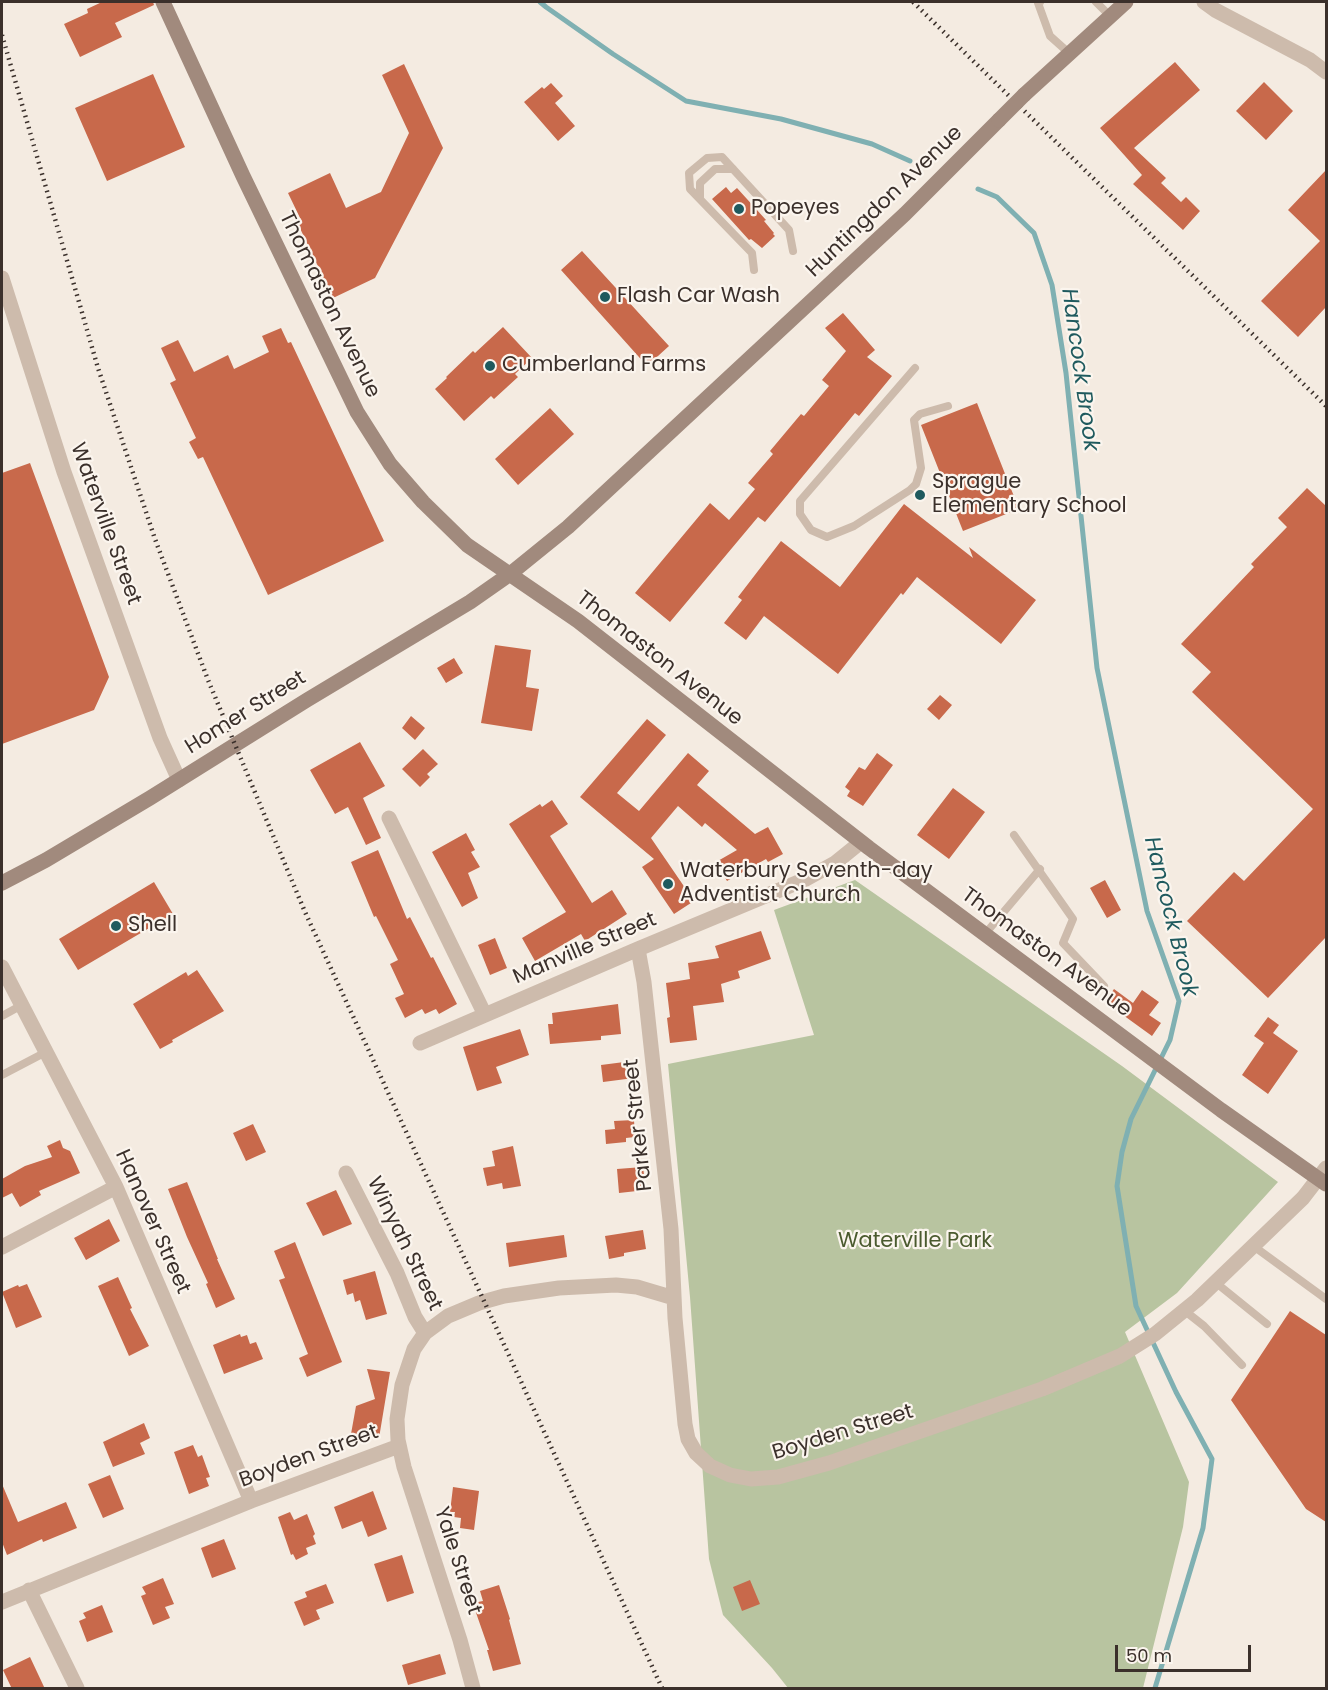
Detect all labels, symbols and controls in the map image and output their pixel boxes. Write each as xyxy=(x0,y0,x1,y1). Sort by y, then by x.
street label: Huntingdon Avenue xyxy=(802,121,968,283)
place label: Popeyes xyxy=(751,196,840,222)
marker: Popeyes xyxy=(732,202,746,216)
street label: Thomaston Avenue xyxy=(273,208,385,402)
place label: Flash Car Wash xyxy=(617,284,780,310)
water label: Hancock Brook xyxy=(1055,287,1103,453)
marker: Flash Car Wash xyxy=(598,290,612,304)
place label: Cumberland Farms xyxy=(502,353,706,379)
marker: Cumberland Farms xyxy=(483,359,497,373)
street label: Waterville Street xyxy=(64,440,146,608)
place label: Sprague Elementary School xyxy=(932,470,1127,520)
marker: Sprague Elementary School xyxy=(913,488,927,502)
street label: Thomaston Avenue xyxy=(571,586,747,732)
street label: Homer Street xyxy=(181,666,311,760)
water label: Hancock Brook xyxy=(1137,834,1203,1000)
place label: Waterbury Seventh-day Adventist Church xyxy=(680,859,933,909)
marker: Waterbury Seventh-day Adventist Church xyxy=(661,877,675,891)
street label: Thomaston Avenue xyxy=(956,883,1136,1023)
street label: Manville Street xyxy=(510,907,660,991)
place label: Shell xyxy=(128,913,177,939)
marker: Shell xyxy=(109,919,123,933)
street label: Parker Street xyxy=(620,1058,658,1192)
street label: Hanover Street xyxy=(109,1146,195,1298)
street label: Winyah Street xyxy=(361,1173,447,1315)
park label: Waterville Park xyxy=(838,1229,992,1255)
street label: Boyden Street xyxy=(770,1400,916,1466)
street label: Boyden Street xyxy=(236,1420,382,1494)
street label: Yale Street xyxy=(428,1504,486,1618)
scale bar xyxy=(1118,1633,1254,1671)
text: 50 m xyxy=(1126,1643,1172,1668)

